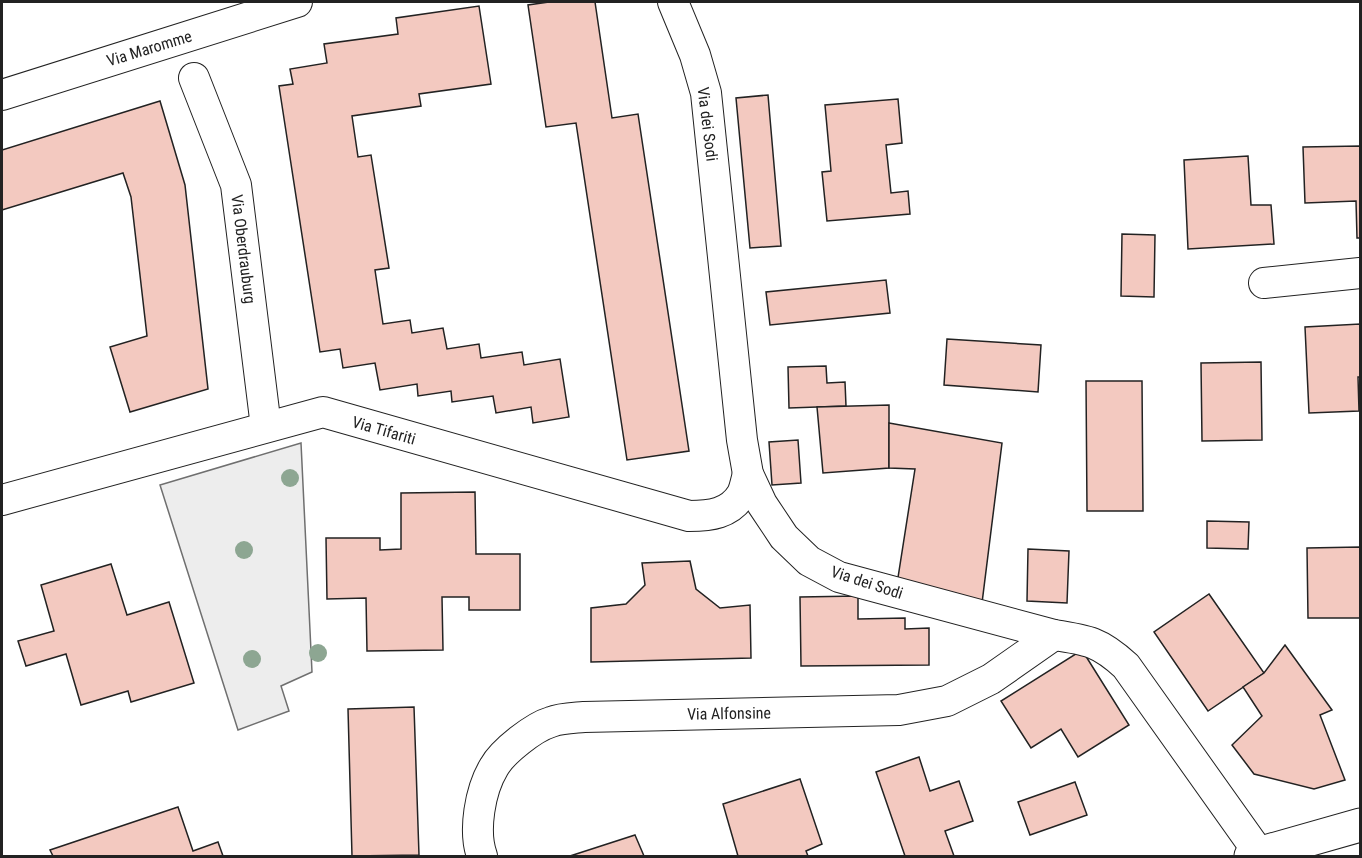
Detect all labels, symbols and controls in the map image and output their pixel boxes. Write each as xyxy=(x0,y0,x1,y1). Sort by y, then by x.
street label: Via Maromme xyxy=(104,27,194,70)
street label: Via dei Sodi xyxy=(694,86,721,162)
street label: Via Oberdrauburg xyxy=(227,193,260,305)
street label: Via Tifariti xyxy=(350,412,418,449)
street label: Via dei Sodi xyxy=(828,562,905,603)
street label: Via Alfonsine xyxy=(687,703,771,724)

